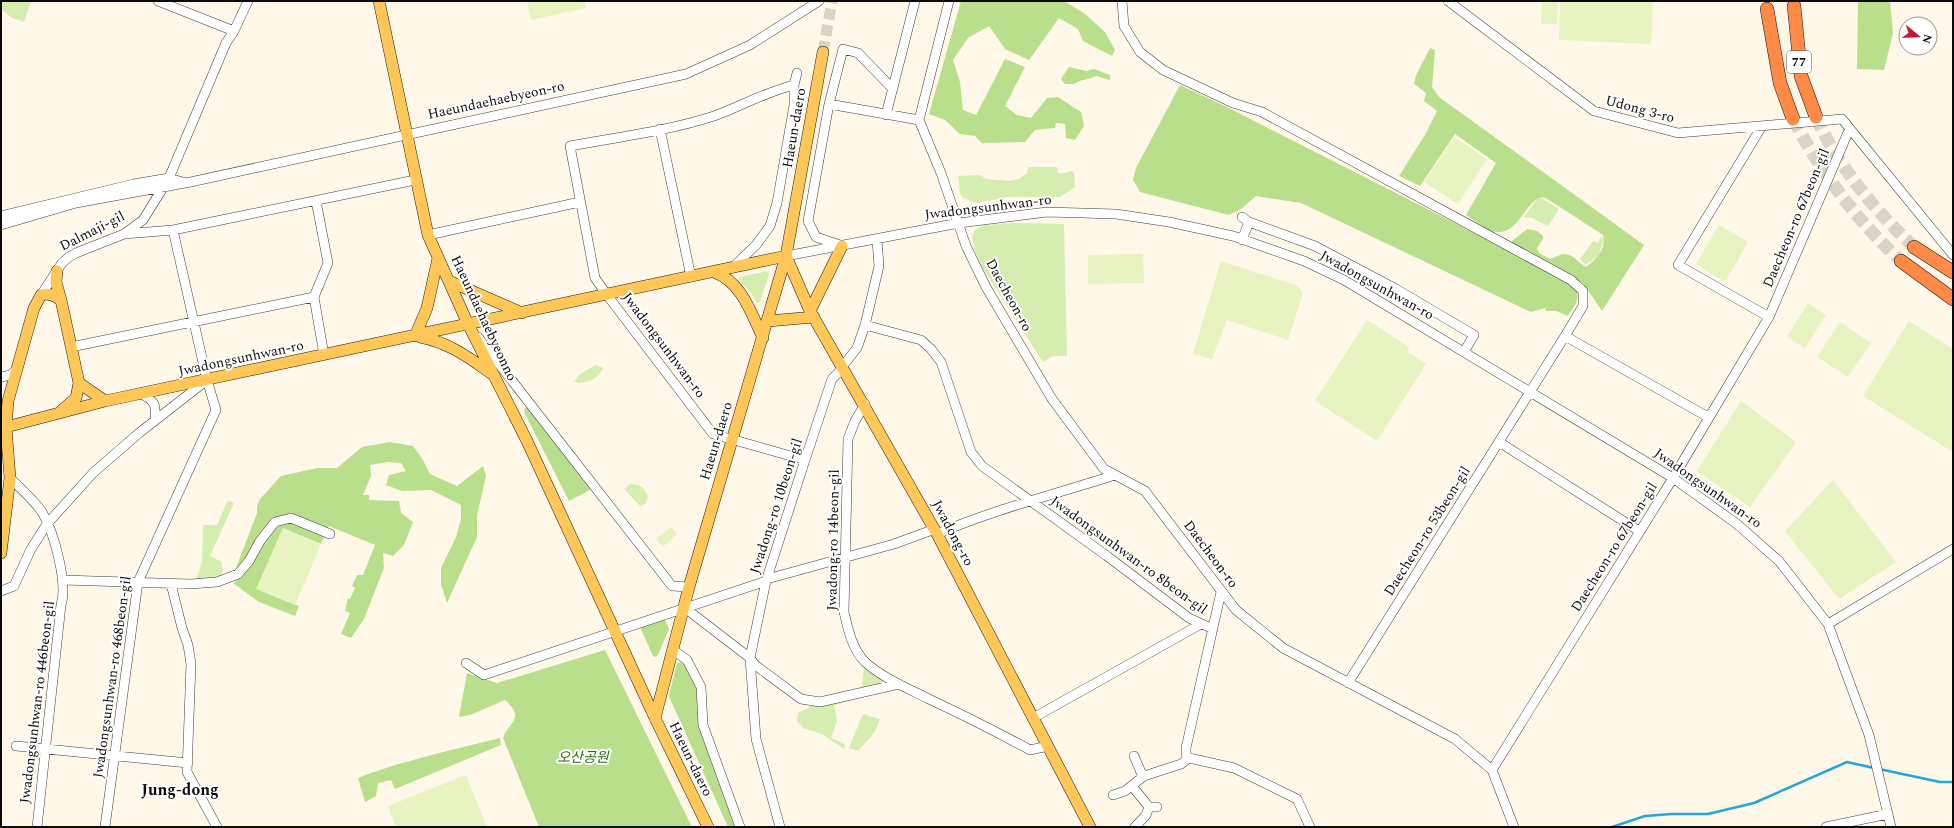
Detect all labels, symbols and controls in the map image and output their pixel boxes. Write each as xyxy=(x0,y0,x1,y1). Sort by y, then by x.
north arrow xyxy=(1898,16,1938,56)
text: N xyxy=(1918,32,1937,46)
road number: 77 xyxy=(1787,51,1811,73)
street label: Haeundaehaebyeon-ro xyxy=(426,75,566,125)
street label: Haeun-daero xyxy=(777,86,811,170)
street label: Udong 3-ro xyxy=(1603,90,1677,128)
street label: Daecheon-ro 67beon-gil xyxy=(1757,145,1835,291)
street label: Jwadongsunhwan-ro xyxy=(923,189,1053,225)
street label: Dalmaji-gil xyxy=(56,206,128,256)
street label: Jwadongsunhwan-ro xyxy=(1316,245,1438,325)
street label: Haeundaehaebyeonno xyxy=(446,252,522,384)
street label: Daecheon-ro xyxy=(980,255,1038,335)
street label: Jwadongsunhwan-ro xyxy=(617,288,711,402)
street label: Jwadongsunhwan-ro xyxy=(176,334,306,382)
street label: Haeun-daero xyxy=(694,399,738,483)
street label: Jwadong-ro 10beon-gil xyxy=(744,436,808,576)
street label: Jwadongsunhwan-ro xyxy=(1650,443,1766,533)
street label: Daecheon-ro 53beon-gil xyxy=(1378,462,1476,600)
street label: Jwadong-ro 14beon-gil xyxy=(821,469,845,611)
street label: Daecheon-ro 67beon-gil xyxy=(1565,478,1663,616)
street label: Jwadongsunhwan-ro 8beon-gil xyxy=(1046,491,1212,619)
street label: Jwadong-ro xyxy=(927,496,979,570)
street label: Daecheon-ro xyxy=(1178,516,1244,592)
street label: Jwadongsunhwan-ro 468beon-gil xyxy=(87,575,137,779)
street label: Jwadongsunhwan-ro 446beon-gil xyxy=(14,600,60,804)
street label: Haeun-daero xyxy=(664,718,718,800)
park label: 오산공원 xyxy=(557,747,610,768)
district label: Jung-dong xyxy=(141,778,219,802)

